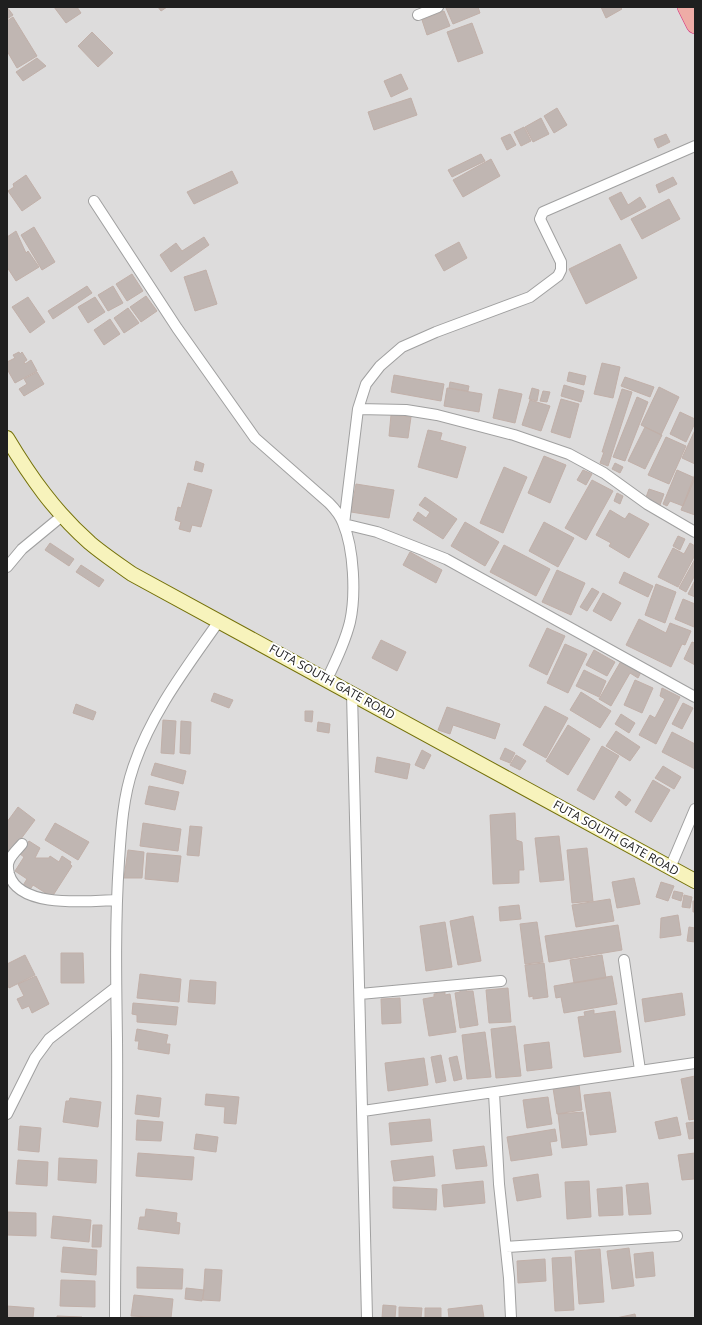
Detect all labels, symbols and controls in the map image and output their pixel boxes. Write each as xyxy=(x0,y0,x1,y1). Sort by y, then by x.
street label: FUTA SOUTH GATE ROAD xyxy=(266,640,398,723)
street label: FUTA SOUTH GATE ROAD xyxy=(550,796,682,879)

